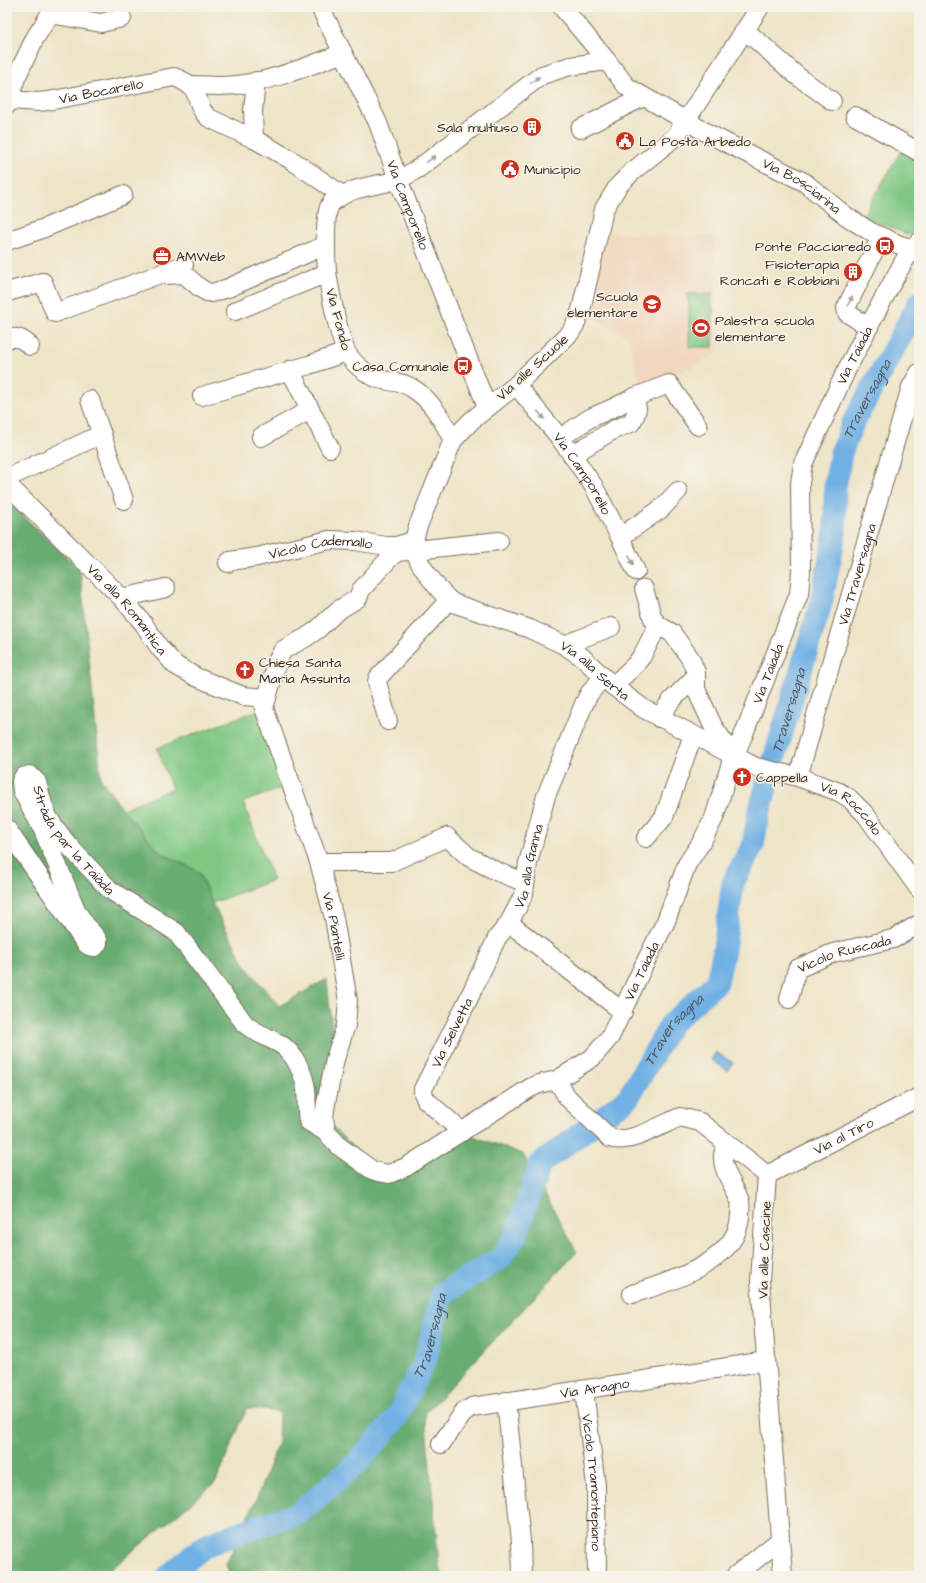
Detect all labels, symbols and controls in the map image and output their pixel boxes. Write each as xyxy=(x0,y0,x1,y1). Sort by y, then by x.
street label: Via Bocarello xyxy=(57,74,145,110)
one-way arrow xyxy=(530,76,541,85)
building icon: Sala multiuso xyxy=(521,116,543,138)
place label: Sala multiuso xyxy=(437,118,518,138)
public building icon: La Posta Arbedo xyxy=(614,130,636,152)
place label: La Posta Arbedo xyxy=(639,132,751,152)
street label: Via Bosciarina xyxy=(759,154,845,219)
one-way arrow xyxy=(426,155,437,163)
street label: Via Camporello xyxy=(381,158,434,253)
public building icon: Municipio xyxy=(499,158,521,180)
place label: Municipio xyxy=(524,160,581,180)
bus stop icon: Ponte Pacciaredo xyxy=(874,235,896,257)
place label: Ponte Pacciaredo xyxy=(755,237,871,257)
office icon: AMWeb xyxy=(151,245,173,267)
place label: AMWeb xyxy=(176,247,225,267)
place label: Fisioterapia Roncati e Robbiani xyxy=(720,255,839,291)
building icon: Fisioterapia Roncati e Robbiani xyxy=(842,261,864,283)
street label: Via Fondo xyxy=(320,286,356,353)
place label: Scuola elementare xyxy=(567,287,638,323)
school or university icon: Scuola elementare xyxy=(641,293,663,315)
one-way arrow xyxy=(847,295,853,307)
place label: Palestra scuola elementare xyxy=(715,311,814,347)
sports icon: Palestra scuola elementare xyxy=(690,317,712,339)
street label: Via Taiada xyxy=(832,323,878,388)
street label: Via alle Scuole xyxy=(492,330,573,406)
bus stop icon: Casa Comunale xyxy=(452,355,474,377)
water label: Traversagna xyxy=(838,355,898,442)
place label: Casa Comunale xyxy=(353,357,449,377)
one-way arrow xyxy=(536,409,545,420)
street label: Via Camporello xyxy=(548,428,616,519)
street label: Via Traversagna xyxy=(833,521,882,628)
street label: Vicolo Cademallo xyxy=(267,531,374,565)
one-way arrow xyxy=(628,555,634,566)
street label: Via alla Romantica xyxy=(82,560,171,660)
street label: Via alla Serta xyxy=(556,636,633,706)
street label: Via Taiada xyxy=(748,641,789,707)
place label: Chiesa Santa Maria Assunta xyxy=(259,653,350,689)
church icon: Chiesa Santa Maria Assunta xyxy=(234,659,256,681)
water label: Traversagna xyxy=(766,664,812,756)
church icon: Cappella xyxy=(731,766,753,788)
place label: Cappella xyxy=(756,768,808,788)
street label: Via Roccolo xyxy=(817,777,886,840)
street label: Stráda par la Taiáda xyxy=(27,783,119,900)
street label: Via alla Ganna xyxy=(509,822,549,912)
street label: Via Piantelli xyxy=(317,890,350,961)
street label: Vicolo Ruscada xyxy=(794,931,893,979)
street label: Via Taiada xyxy=(620,938,665,1004)
water label: Traversagna xyxy=(639,988,709,1070)
street label: Via Selvetta xyxy=(426,995,478,1071)
street label: Via al Tiro xyxy=(810,1113,878,1160)
street label: Via alle Cascine xyxy=(753,1200,777,1299)
water label: Traversagna xyxy=(408,1290,453,1382)
street label: Via Aragno xyxy=(559,1374,631,1404)
street label: Vicolo Tramontepiano xyxy=(576,1413,606,1551)

